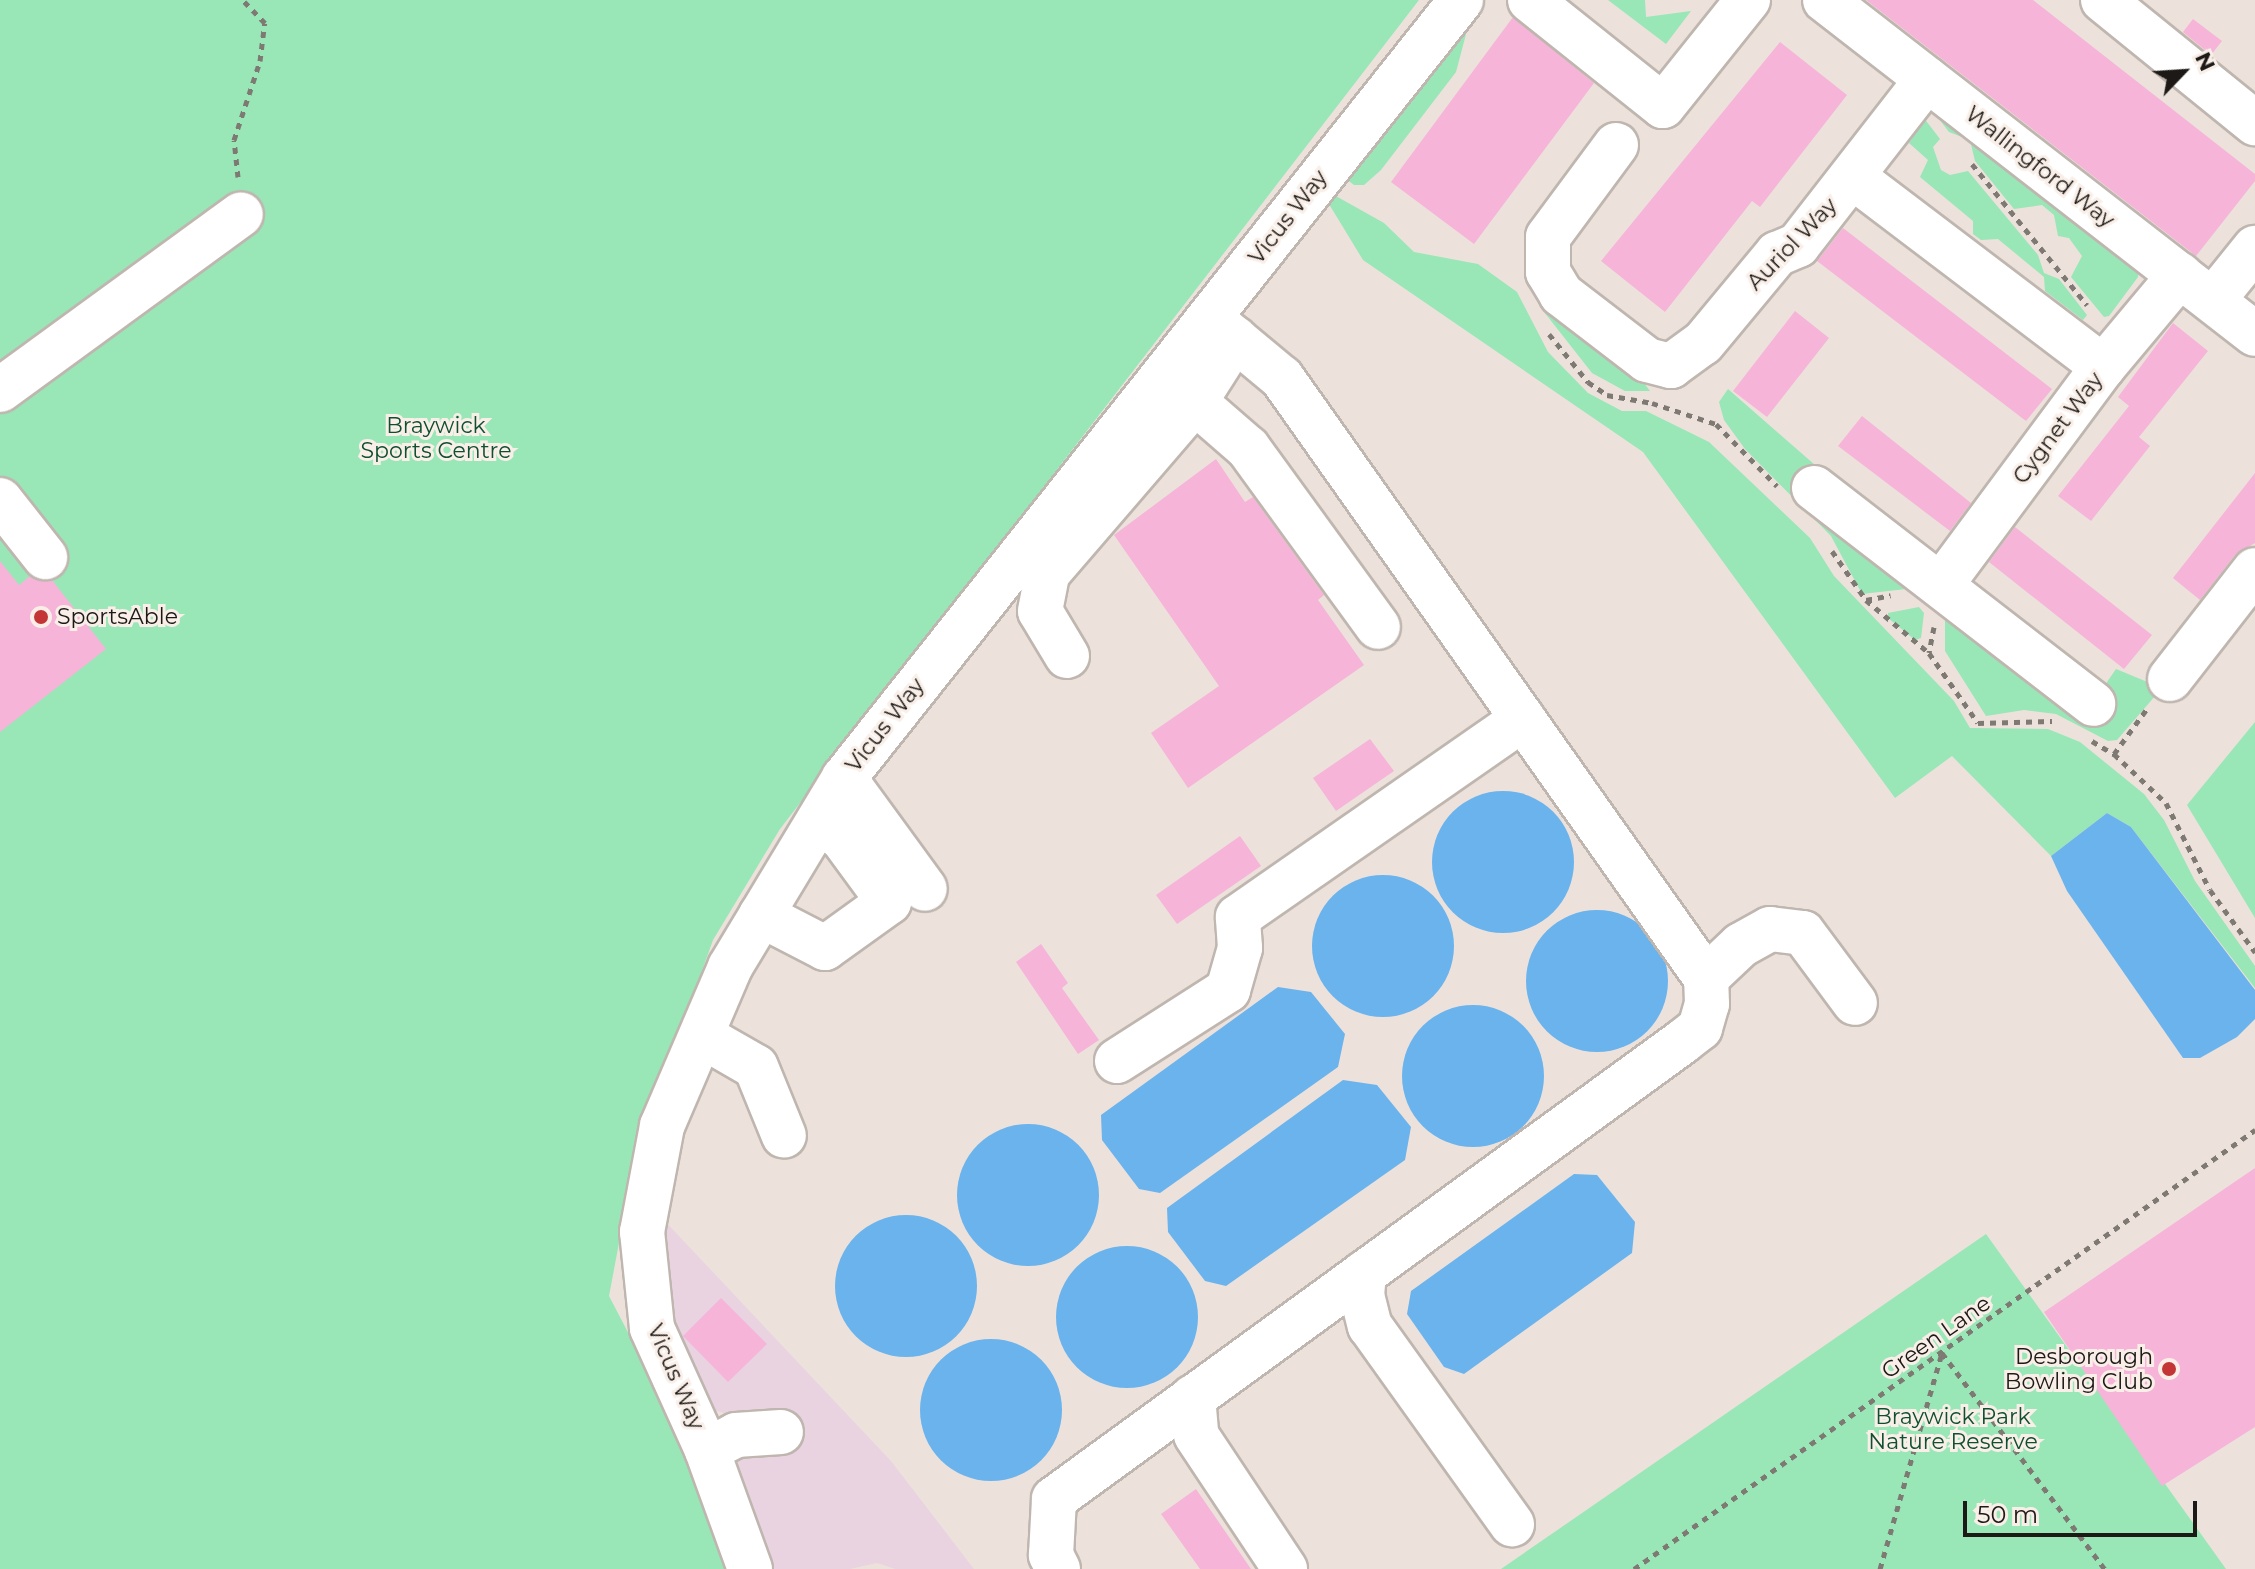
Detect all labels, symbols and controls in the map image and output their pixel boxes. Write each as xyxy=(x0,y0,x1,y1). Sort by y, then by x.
north arrow xyxy=(2143,32,2223,112)
text: N xyxy=(2189,48,2221,75)
street label: Wallingford Way xyxy=(1960,101,2120,233)
street label: Vicus Way xyxy=(1243,165,1333,269)
street label: Auriol Way xyxy=(1741,192,1843,296)
street label: Cygnet Way xyxy=(2007,367,2109,489)
park label: Braywick Sports Centre xyxy=(361,412,511,464)
place label: SportsAble xyxy=(57,604,178,630)
marker: SportsAble xyxy=(32,608,50,626)
street label: Vicus Way xyxy=(840,673,930,777)
street label: Green Lane xyxy=(1876,1290,1996,1384)
street label: Vicus Way xyxy=(642,1320,710,1434)
place label: Desborough Bowling Club xyxy=(2005,1343,2153,1394)
marker: Desborough Bowling Club xyxy=(2160,1360,2178,1378)
park label: Braywick Park Nature Reserve xyxy=(1868,1403,2038,1454)
scale bar xyxy=(1967,1485,2201,1535)
text: 50 m xyxy=(1977,1500,2038,1529)

